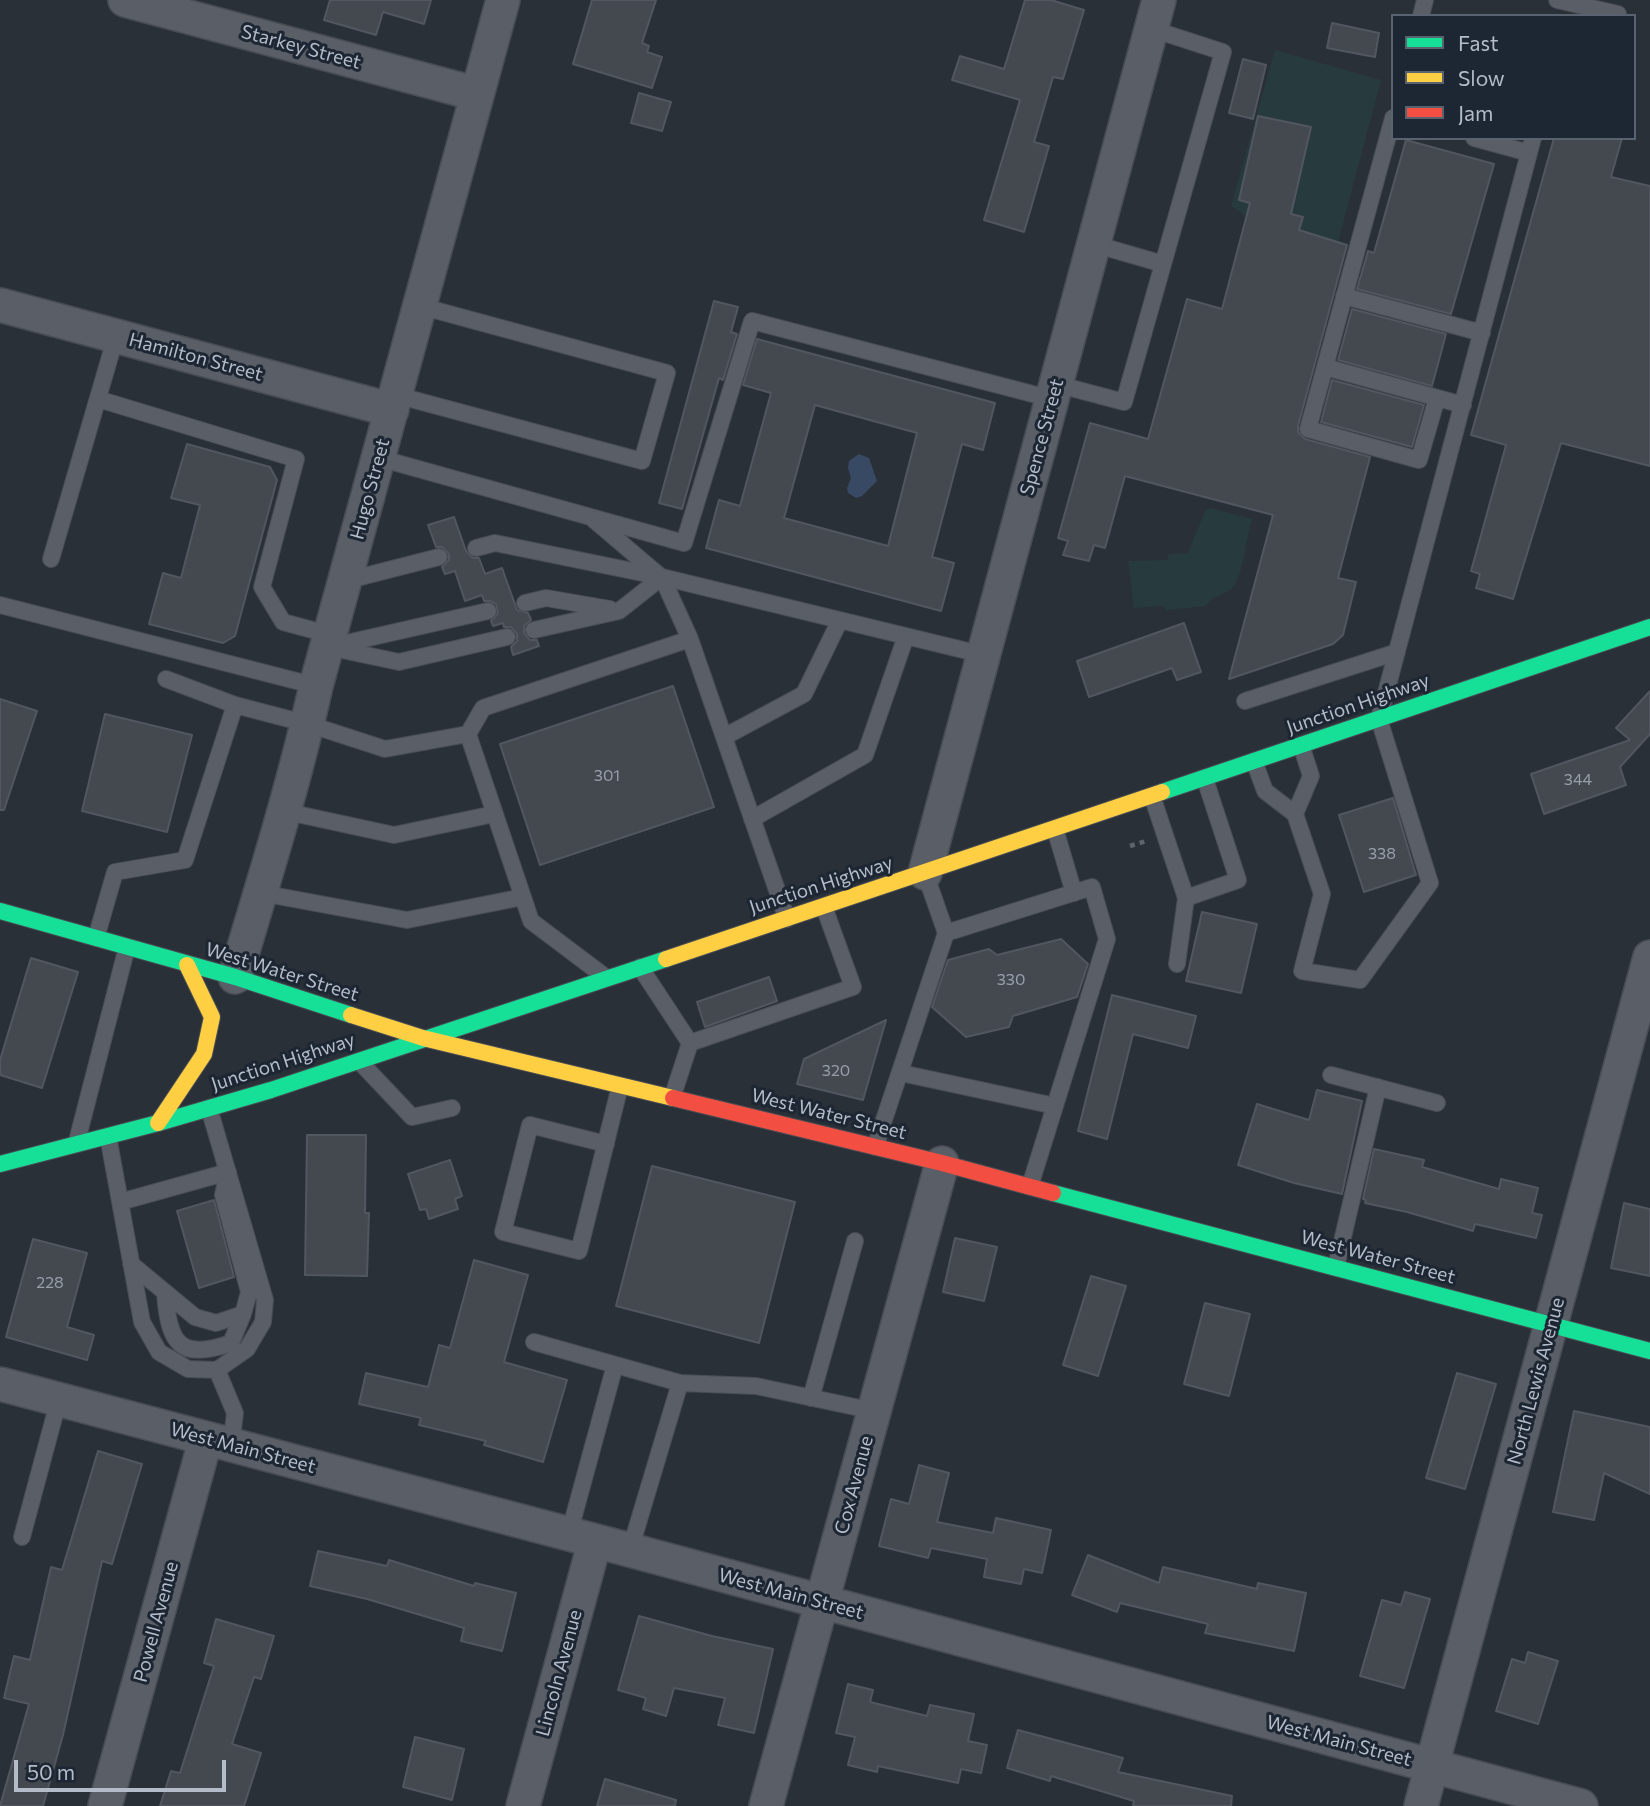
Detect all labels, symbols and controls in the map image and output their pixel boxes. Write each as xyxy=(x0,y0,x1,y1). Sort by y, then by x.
legend xyxy=(1391,14,1636,140)
street label: Starkey Street xyxy=(239,20,363,74)
text: Fast xyxy=(1458,30,1499,55)
text: Slow xyxy=(1458,65,1505,90)
text: Jam xyxy=(1458,100,1493,125)
street label: Hamilton Street xyxy=(127,328,265,386)
street label: Spence Street xyxy=(1015,376,1069,498)
street label: Hugo Street xyxy=(346,436,394,542)
street label: Junction Highway xyxy=(1284,669,1432,739)
house number: 301 xyxy=(594,766,620,786)
house number: 344 xyxy=(1564,770,1592,790)
house number: 338 xyxy=(1368,844,1396,864)
street label: Junction Highway xyxy=(746,851,896,919)
street label: West Water Street xyxy=(203,938,361,1006)
house number: 330 xyxy=(997,970,1025,990)
street label: Junction Highway xyxy=(208,1028,358,1096)
house number: 320 xyxy=(822,1061,850,1081)
street label: West Water Street xyxy=(749,1084,909,1144)
street label: West Water Street xyxy=(1298,1225,1458,1289)
house number: 228 xyxy=(36,1273,64,1293)
street label: North Lewis Avenue xyxy=(1503,1295,1569,1467)
street label: West Main Street xyxy=(168,1418,318,1478)
street label: Cox Avenue xyxy=(830,1433,878,1537)
street label: Powell Avenue xyxy=(129,1559,183,1685)
street label: West Main Street xyxy=(716,1564,866,1624)
street label: Lincoln Avenue xyxy=(531,1607,587,1739)
street label: West Main Street xyxy=(1264,1711,1414,1771)
scale bar xyxy=(18,1746,229,1790)
text: 50 m xyxy=(27,1759,75,1784)

